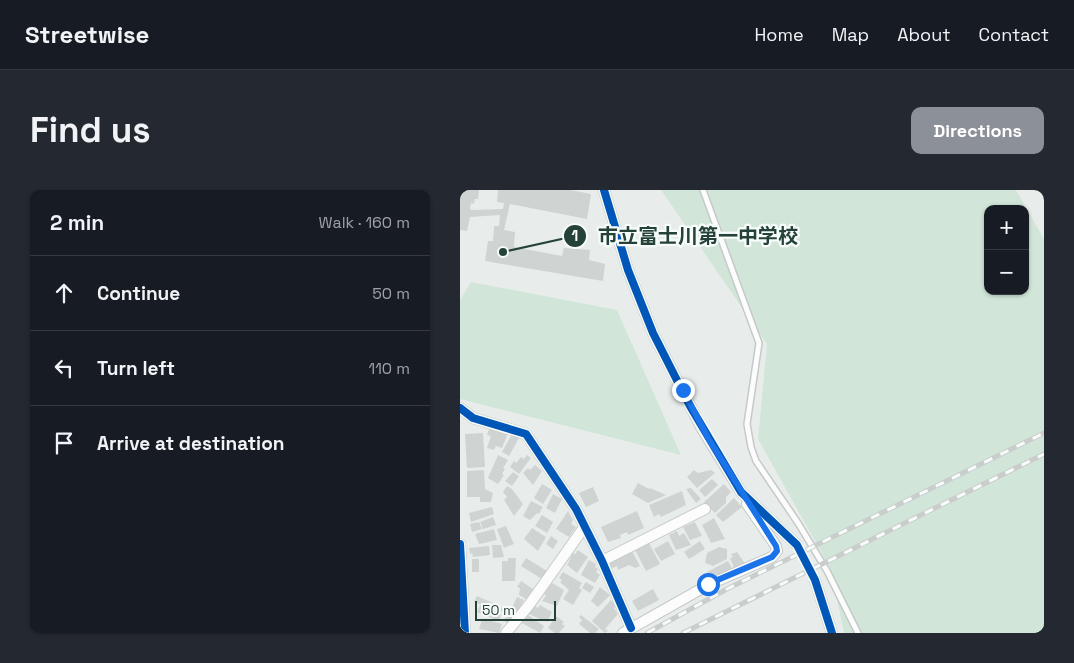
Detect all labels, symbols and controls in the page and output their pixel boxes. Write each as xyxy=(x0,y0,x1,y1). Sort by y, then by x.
text: Streetwise xyxy=(25,19,149,50)
text: Home xyxy=(755,23,804,46)
text: Map xyxy=(832,23,869,46)
text: About xyxy=(897,23,951,46)
text: Contact xyxy=(979,23,1049,46)
button: Directions xyxy=(911,107,1044,154)
text: Find us xyxy=(30,108,151,152)
map controls xyxy=(984,205,1029,295)
button: + xyxy=(984,205,1029,250)
text: 2 min xyxy=(50,209,104,236)
text: Walk · 160 m xyxy=(319,212,410,233)
callout: 市立富士川第一中学校 xyxy=(563,219,808,254)
text: 市立富士川第一中学校 xyxy=(598,223,798,249)
text: 1 xyxy=(572,226,578,245)
button: − xyxy=(984,250,1029,295)
icon: ahead xyxy=(50,279,78,307)
text: Continue xyxy=(97,281,180,306)
text: 50 m xyxy=(372,283,410,304)
icon: left xyxy=(50,354,78,382)
text: Turn left xyxy=(97,356,175,381)
text: 110 m xyxy=(368,358,410,379)
route end xyxy=(672,379,695,402)
icon: arrive xyxy=(50,429,78,457)
text: Arrive at destination xyxy=(97,431,285,456)
route start xyxy=(697,573,720,596)
scale bar xyxy=(475,598,556,621)
text: 50 m xyxy=(482,601,515,619)

